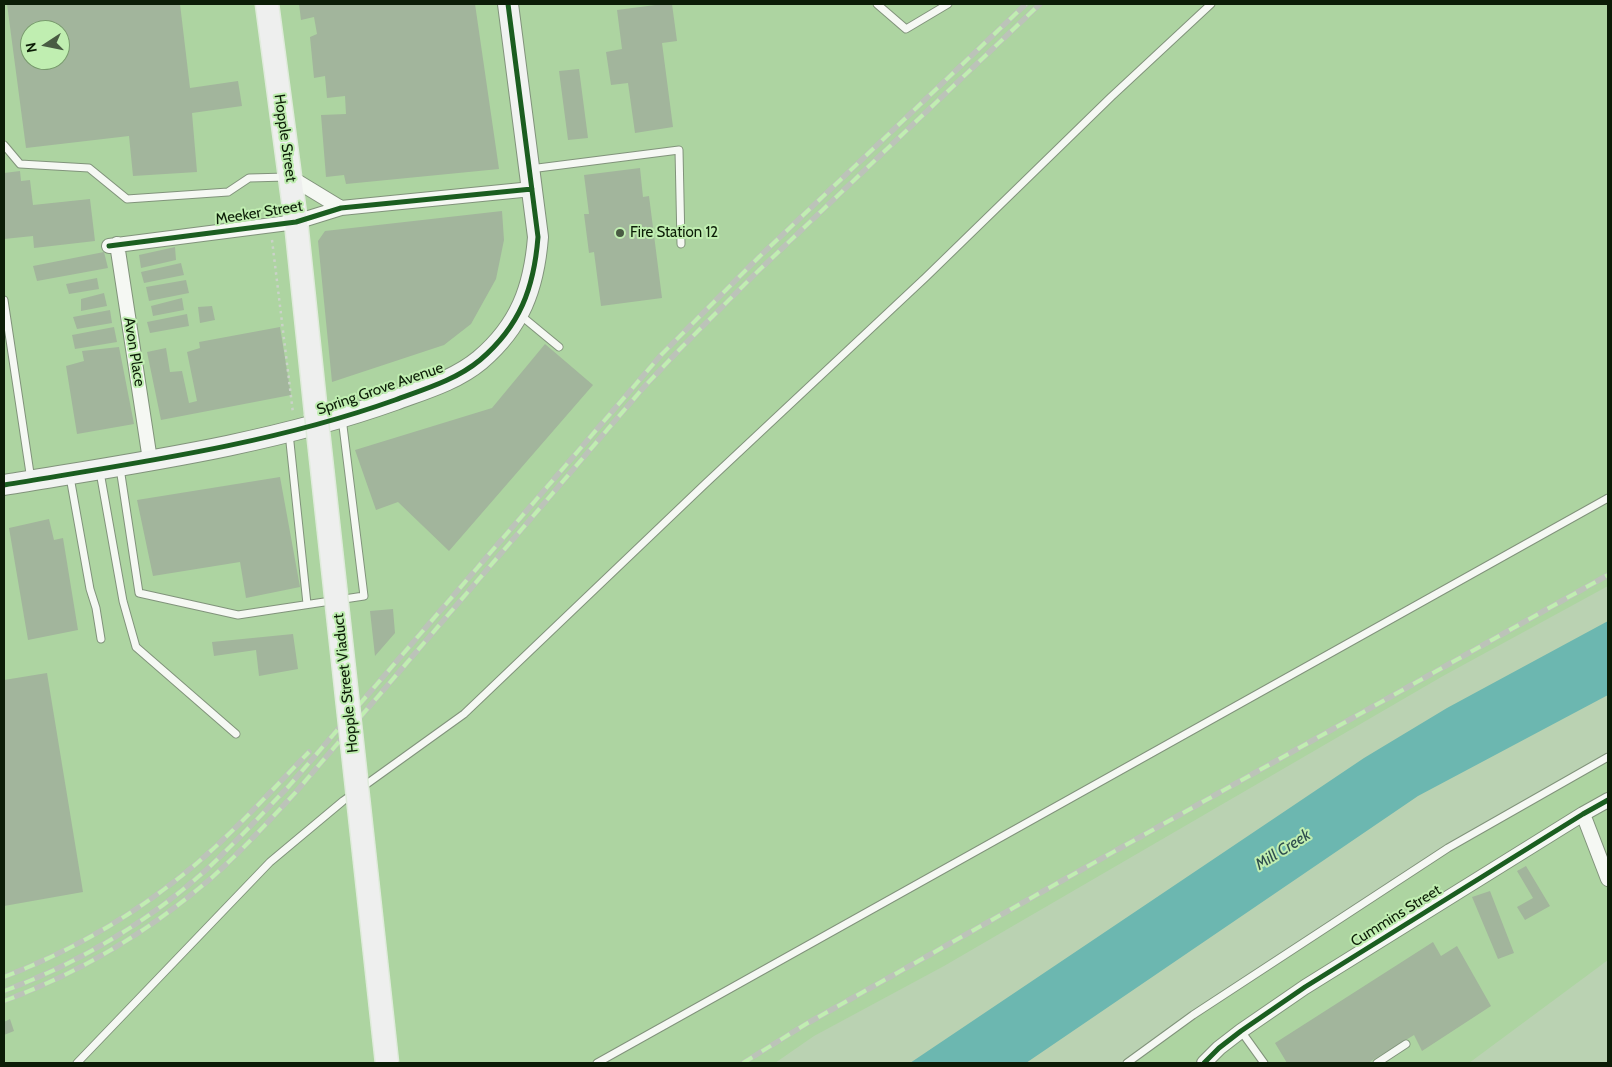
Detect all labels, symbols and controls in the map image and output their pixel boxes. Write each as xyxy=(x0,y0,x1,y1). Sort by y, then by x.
north arrow xyxy=(20,20,70,70)
text: N xyxy=(21,41,41,54)
street label: Hopple Street xyxy=(270,93,300,183)
street label: Meeker Street xyxy=(214,197,304,229)
place label: Fire Station 12 xyxy=(630,224,718,242)
marker: Fire Station 12 xyxy=(614,227,626,239)
street label: Avon Place xyxy=(120,316,148,388)
street label: Spring Grove Avenue xyxy=(314,359,446,419)
street label: Hopple Street Viaduct xyxy=(330,612,362,754)
water label: Mill Creek xyxy=(1252,826,1314,874)
street label: Cummins Street xyxy=(1348,881,1444,951)

